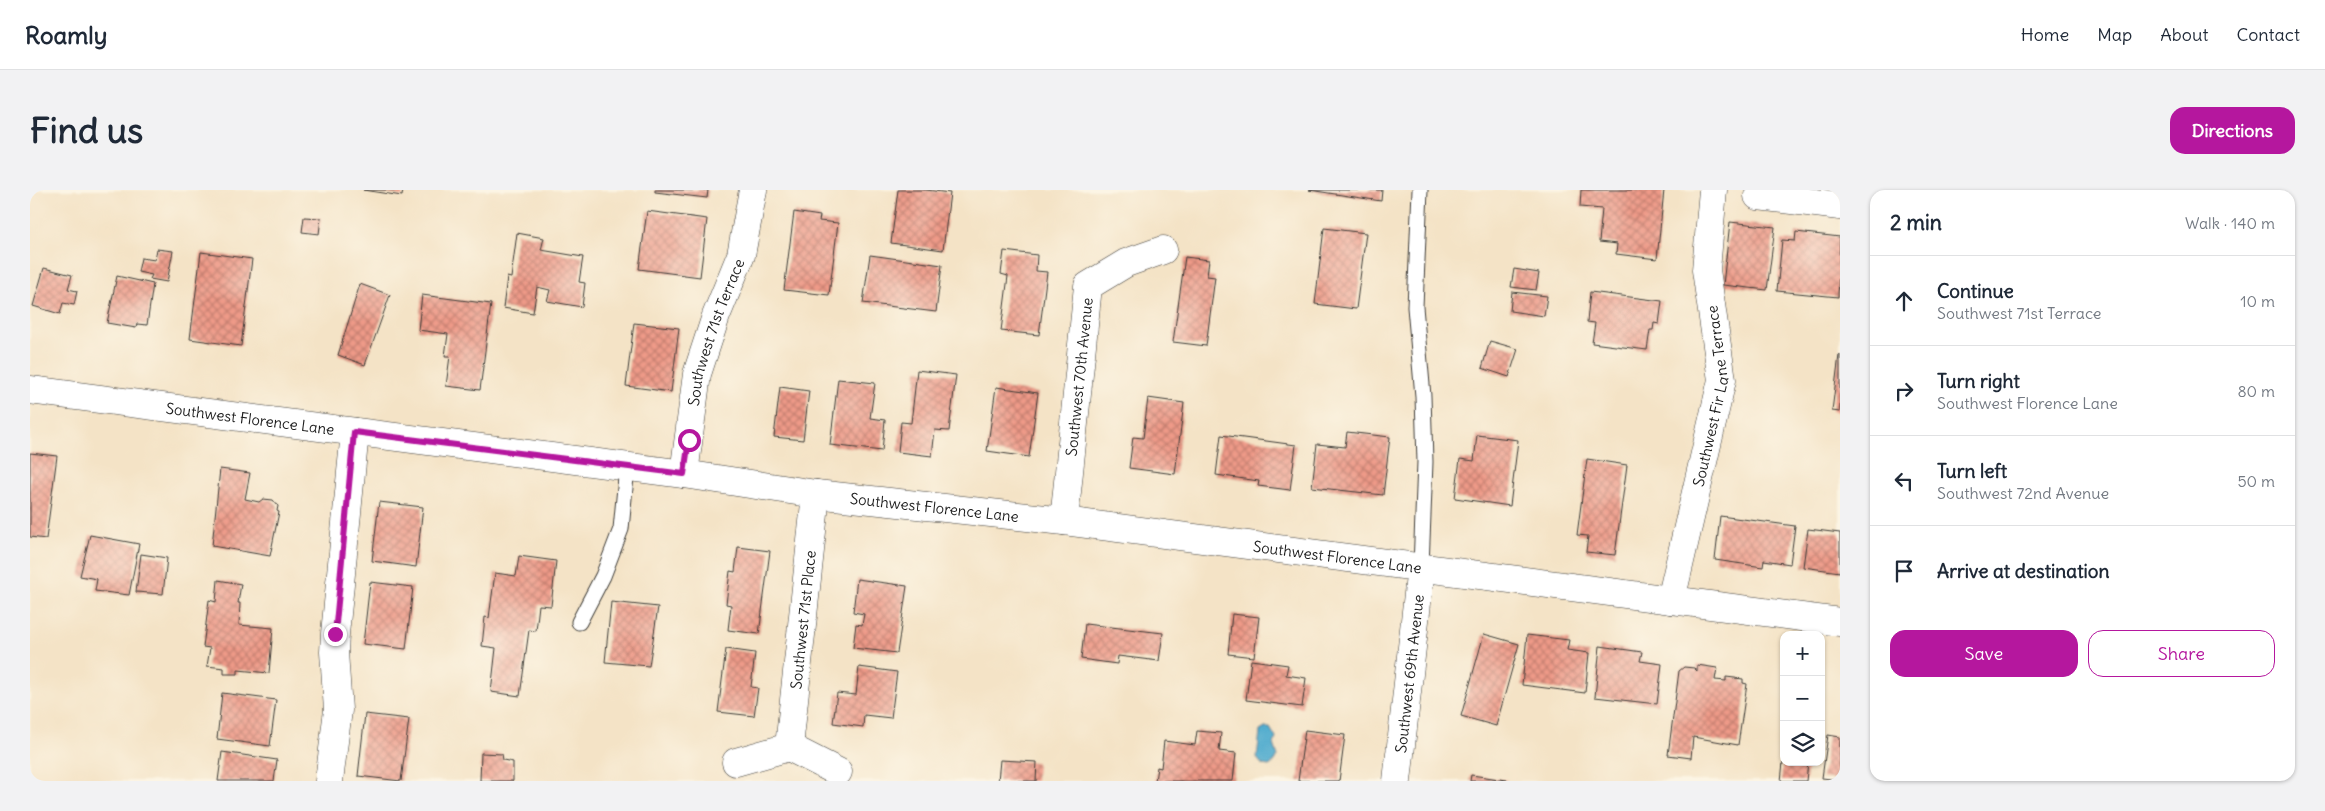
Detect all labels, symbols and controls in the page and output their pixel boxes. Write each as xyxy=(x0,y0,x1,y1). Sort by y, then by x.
text: Roamly xyxy=(25,20,107,50)
text: Home xyxy=(2021,23,2069,46)
text: Map xyxy=(2097,23,2132,46)
text: About xyxy=(2160,23,2208,46)
text: Contact xyxy=(2236,23,2300,46)
button: Directions xyxy=(2170,107,2295,154)
text: Find us xyxy=(30,108,143,152)
text: 2 min xyxy=(1890,209,1942,236)
text: Walk · 140 m xyxy=(2185,213,2275,233)
street label: Southwest 71st Terrace xyxy=(683,256,748,407)
text: Continue xyxy=(1937,279,2014,303)
icon: ahead xyxy=(1890,287,1918,315)
text: 10 m xyxy=(2240,291,2275,311)
street label: Southwest 70th Avenue xyxy=(1061,297,1096,457)
text: Southwest 71st Terrace xyxy=(1937,303,2101,323)
street label: Southwest Fir Lane Terrace xyxy=(1688,304,1732,488)
text: Turn right xyxy=(1937,369,2020,393)
icon: right xyxy=(1890,377,1918,405)
text: 80 m xyxy=(2237,381,2275,401)
text: Southwest Florence Lane xyxy=(1937,393,2118,413)
street label: Southwest Florence Lane xyxy=(165,398,336,439)
route start xyxy=(678,429,701,452)
text: Turn left xyxy=(1937,459,2007,483)
icon: left xyxy=(1890,467,1918,495)
text: 50 m xyxy=(2237,471,2275,491)
text: Southwest 72nd Avenue xyxy=(1937,483,2109,503)
street label: Southwest Florence Lane xyxy=(849,488,1020,526)
street label: Southwest Florence Lane xyxy=(1252,536,1423,577)
street label: Southwest 71st Place xyxy=(786,549,819,690)
icon: arrive xyxy=(1890,557,1918,585)
text: Arrive at destination xyxy=(1937,559,2110,583)
street label: Southwest 69th Avenue xyxy=(1391,593,1427,754)
route end xyxy=(324,623,347,646)
button: Save xyxy=(1890,630,2078,677)
button: Share xyxy=(2088,630,2275,677)
map controls xyxy=(1780,631,1825,766)
button: + xyxy=(1780,631,1825,676)
button: − xyxy=(1780,676,1825,721)
button: layers xyxy=(1780,721,1825,766)

